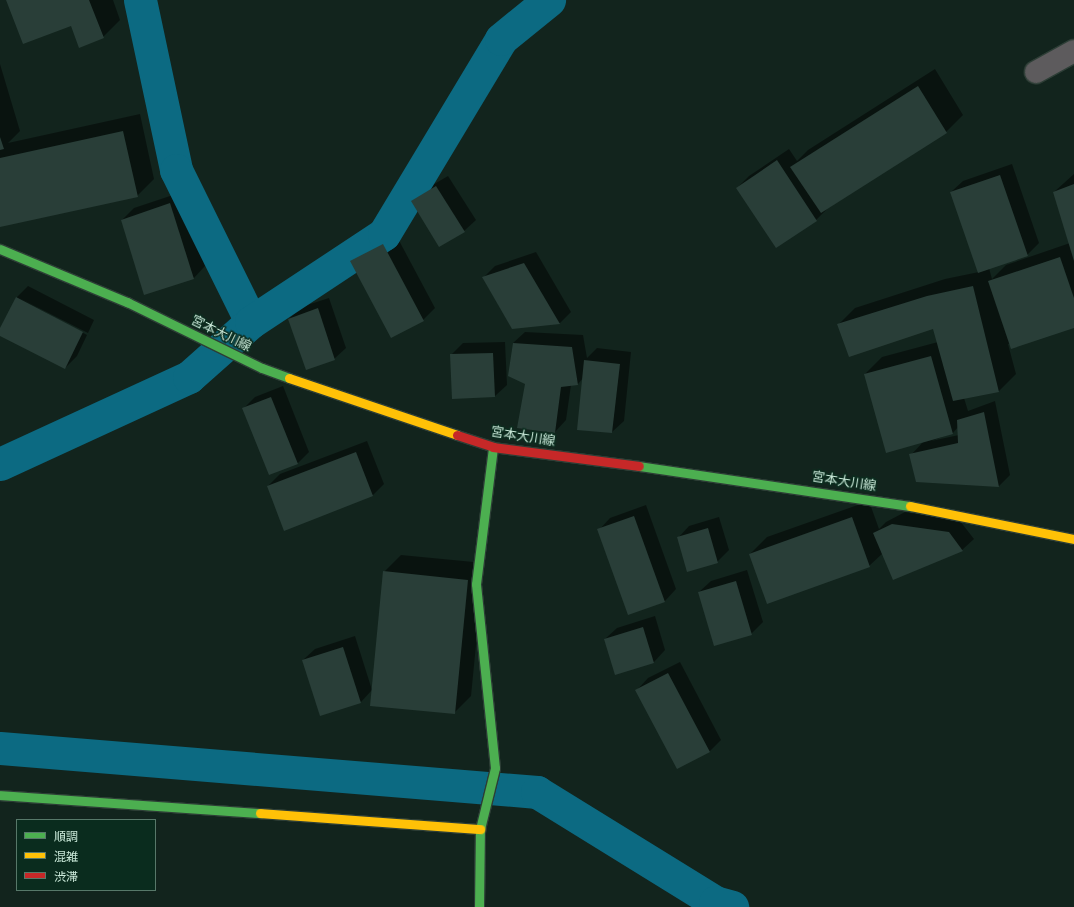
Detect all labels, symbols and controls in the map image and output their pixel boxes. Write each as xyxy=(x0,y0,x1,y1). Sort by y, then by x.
street label: 宮本大川線 xyxy=(188,313,254,355)
street label: 宮本大川線 xyxy=(490,424,556,450)
street label: 宮本大川線 xyxy=(811,469,877,495)
legend xyxy=(16,819,156,891)
text: 順調 xyxy=(54,830,78,844)
text: 混雑 xyxy=(54,850,78,864)
text: 渋滞 xyxy=(54,870,78,884)

